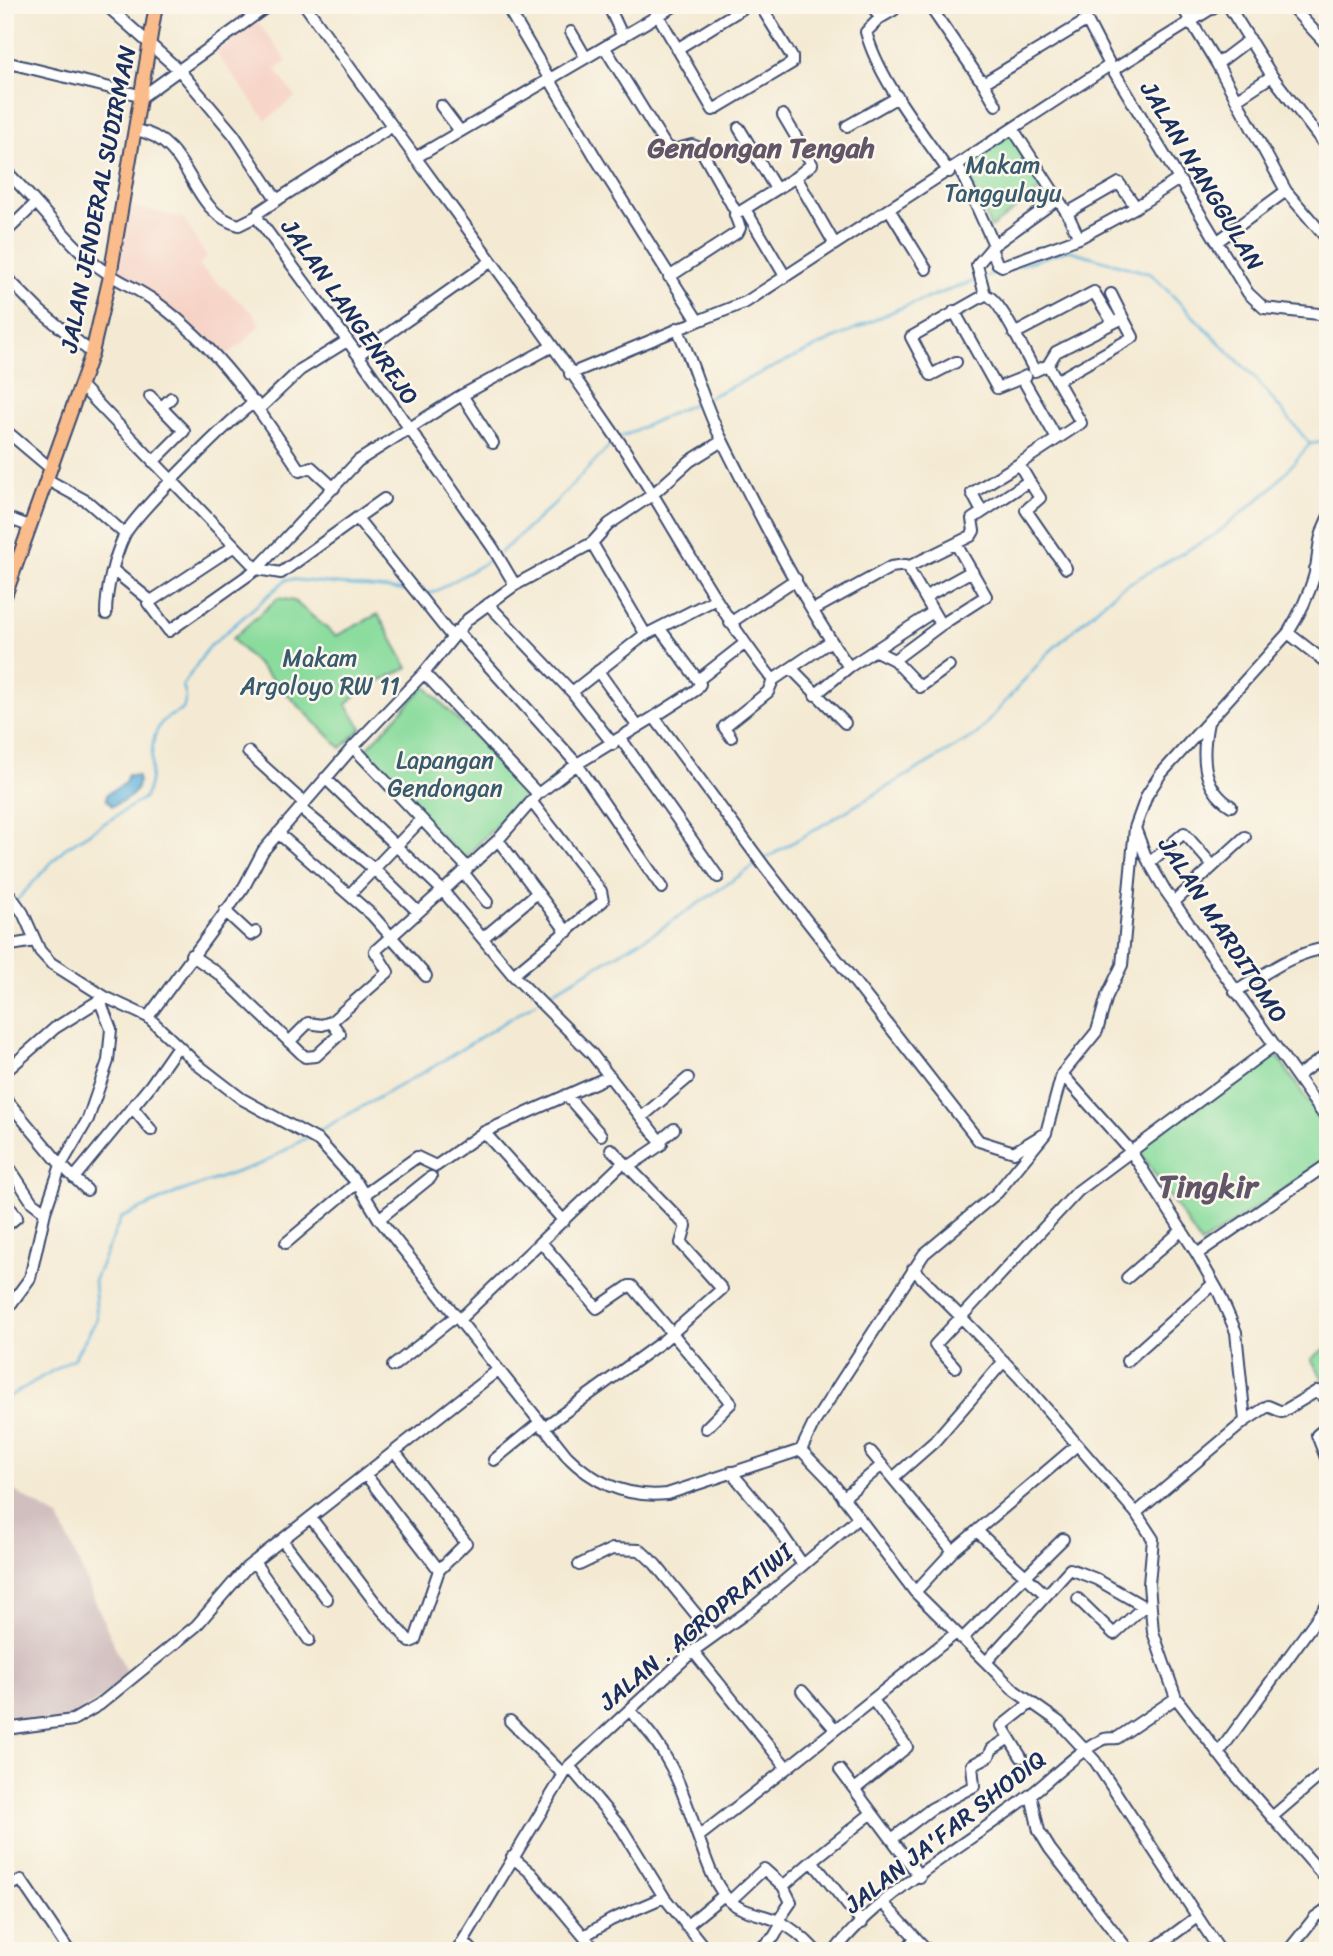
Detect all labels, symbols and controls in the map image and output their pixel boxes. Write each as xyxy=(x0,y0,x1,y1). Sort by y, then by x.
street label: JALAN JENDERAL SUDIRMAN xyxy=(47,42,148,357)
street label: JALAN NANGGULAN xyxy=(1128,72,1275,279)
district label: Gendongan Tengah xyxy=(647,123,875,172)
park label: Makam Tanggulayu xyxy=(944,144,1062,214)
street label: JALAN LANGENREJO xyxy=(269,209,430,414)
park label: Makam Argoloyo RW 11 xyxy=(239,637,400,707)
park label: Lapangan Gendongan xyxy=(387,739,503,809)
street label: JALAN MARDITOMO xyxy=(1146,827,1299,1032)
district label: Tingkir xyxy=(1159,1158,1260,1215)
street label: JALAN . AGROPRATIWI xyxy=(588,1532,804,1722)
street label: JALAN JA'FAR SHODIQ xyxy=(834,1739,1055,1925)

